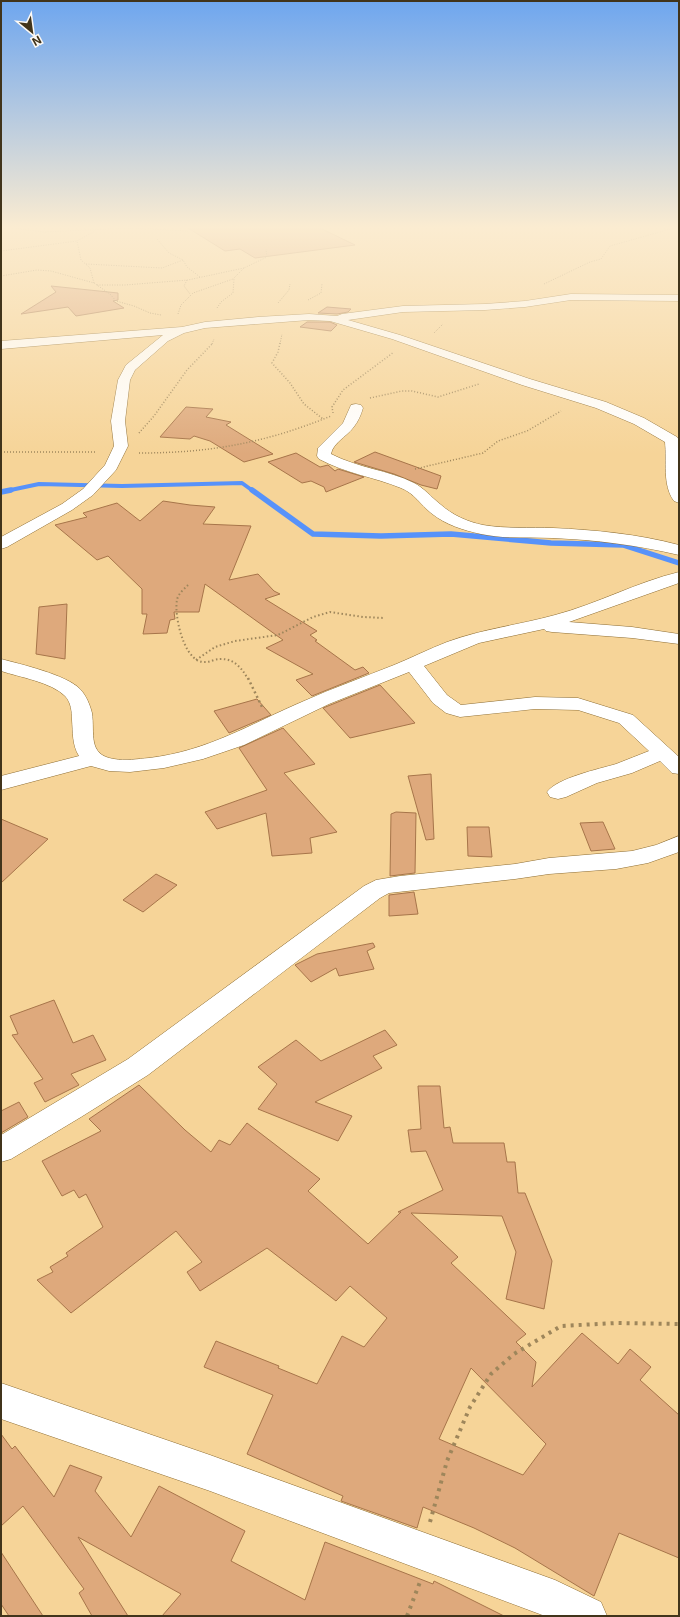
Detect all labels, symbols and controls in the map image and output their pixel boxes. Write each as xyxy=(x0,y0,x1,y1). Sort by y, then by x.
north arrow xyxy=(12,12,52,52)
text: N xyxy=(30,33,44,49)

